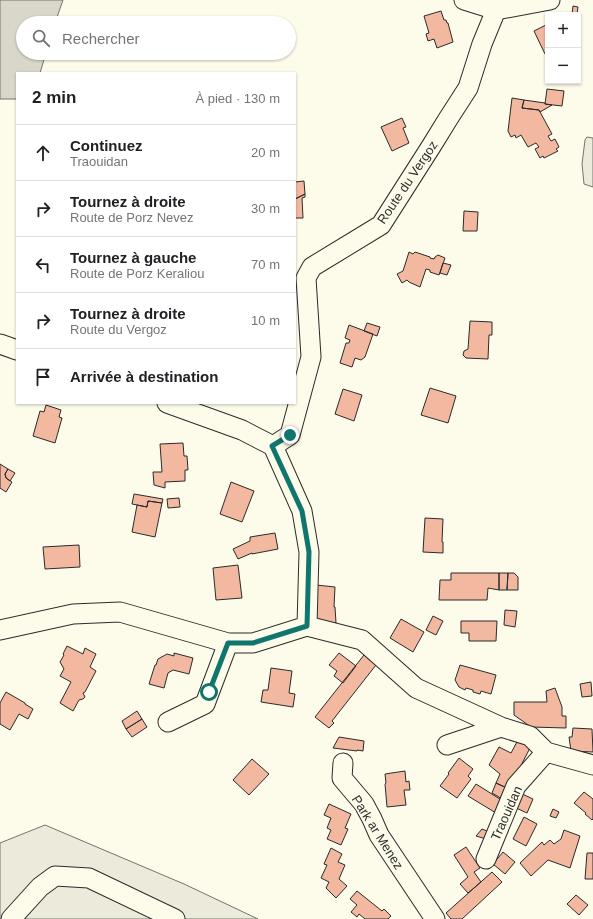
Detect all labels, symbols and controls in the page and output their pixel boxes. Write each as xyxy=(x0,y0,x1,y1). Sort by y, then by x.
map controls xyxy=(545,12,581,84)
button: + xyxy=(545,12,581,48)
search box xyxy=(16,16,296,60)
icon: search xyxy=(30,27,52,49)
text: Rechercher xyxy=(62,30,140,47)
button: − xyxy=(545,48,581,84)
text: 2 min xyxy=(32,88,76,107)
text: À pied · 130 m xyxy=(195,91,280,106)
text: Continuez xyxy=(70,137,143,154)
street label: Route du Vergoz xyxy=(374,138,441,227)
icon: ahead xyxy=(32,142,54,164)
text: 20 m xyxy=(251,145,280,160)
text: Traouidan xyxy=(70,154,128,169)
text: Tournez à droite xyxy=(70,193,186,210)
icon: right xyxy=(32,198,54,220)
text: 30 m xyxy=(251,201,280,216)
text: Route de Porz Nevez xyxy=(70,210,194,225)
text: Tournez à gauche xyxy=(70,249,196,266)
icon: left xyxy=(32,254,54,276)
text: 70 m xyxy=(251,257,280,272)
text: Route de Porz Keraliou xyxy=(70,266,204,281)
text: Tournez à droite xyxy=(70,305,186,322)
icon: right xyxy=(32,310,54,332)
text: 10 m xyxy=(251,313,280,328)
text: Route du Vergoz xyxy=(70,322,167,337)
icon: arrive xyxy=(32,366,54,388)
text: Arrivée à destination xyxy=(70,368,218,385)
route end xyxy=(281,426,299,444)
route start xyxy=(200,683,218,701)
street label: Traouidan xyxy=(488,784,525,843)
street label: Park ar Menez xyxy=(349,792,406,872)

